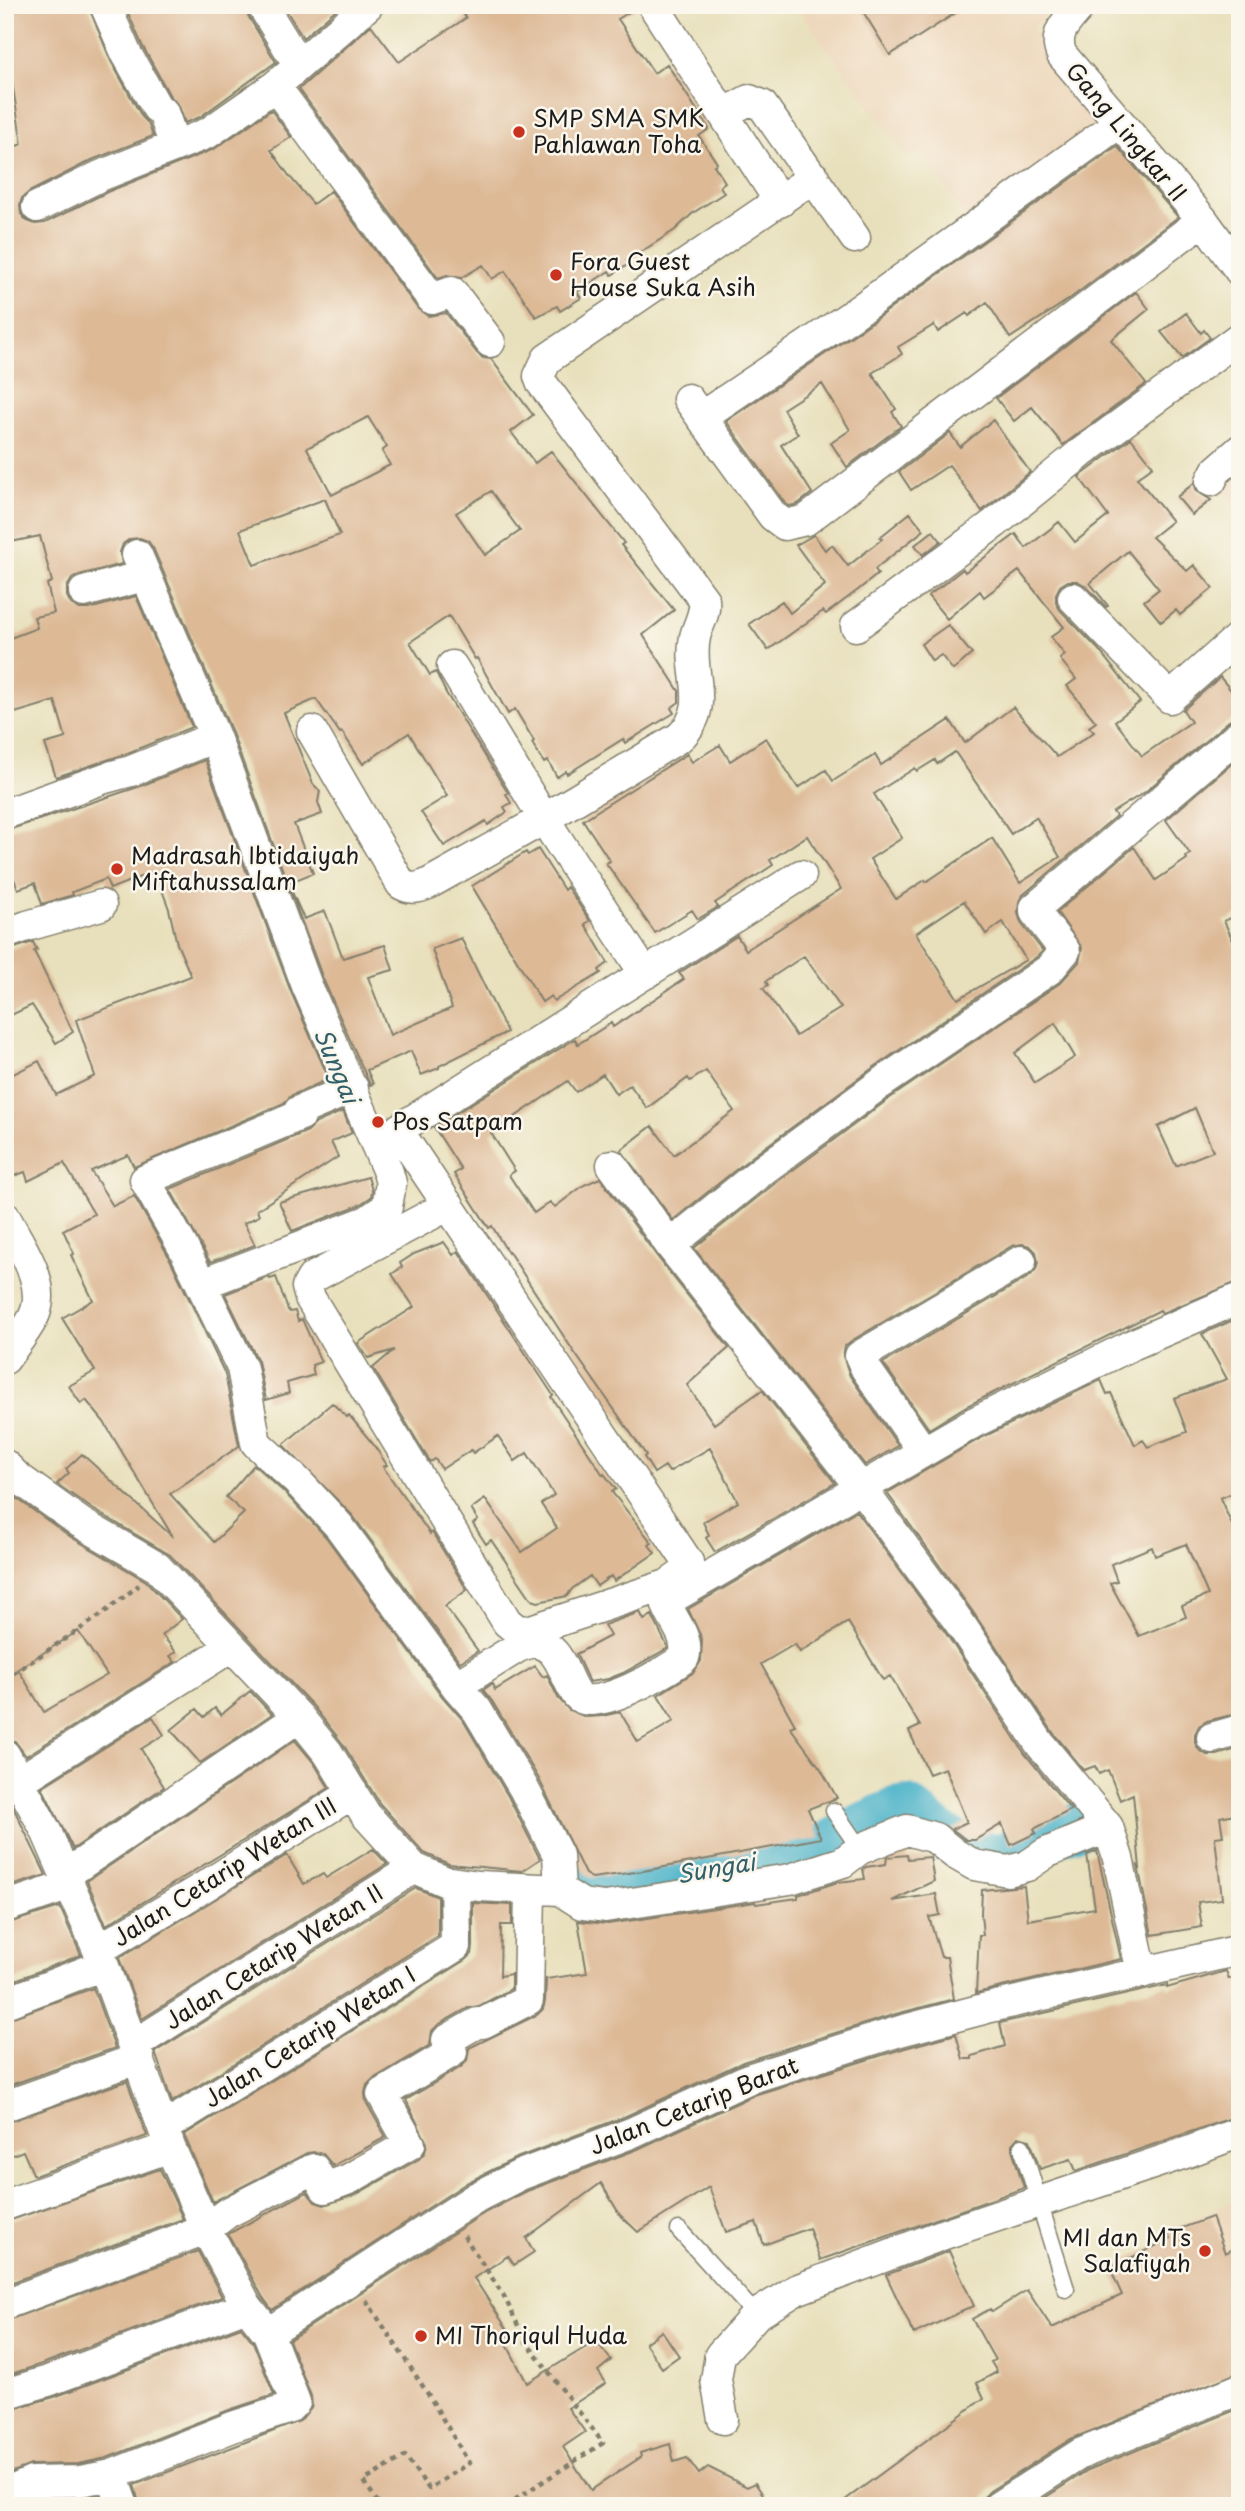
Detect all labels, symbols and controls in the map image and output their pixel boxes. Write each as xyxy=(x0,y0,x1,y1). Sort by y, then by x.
street label: Gang Lingkar II xyxy=(1058,54,1196,208)
place label: SMP SMA SMK Pahlawan Toha xyxy=(533,100,704,161)
marker: SMP SMA SMK Pahlawan Toha xyxy=(511,124,527,140)
place label: Fora Guest House Suka Asih xyxy=(570,243,756,304)
marker: Fora Guest House Suka Asih xyxy=(548,267,564,283)
place label: Madrasah Ibtidaiyah Miftahussalam xyxy=(131,837,359,898)
marker: Madrasah Ibtidaiyah Miftahussalam xyxy=(109,861,125,877)
water label: Sungai xyxy=(306,1022,371,1112)
place label: Pos Satpam xyxy=(392,1103,523,1138)
marker: Pos Satpam xyxy=(370,1114,386,1130)
street label: Jalan Cetarip Wetan III xyxy=(105,1787,343,1954)
water label: Sungai xyxy=(674,1842,761,1892)
street label: Jalan Cetarip Wetan II xyxy=(159,1878,389,2036)
street label: Jalan Cetarip Wetan I xyxy=(198,1960,422,2114)
street label: Jalan Cetarip Barat xyxy=(584,2047,803,2163)
place label: MI dan MTs Salafiyah xyxy=(1062,2219,1191,2280)
marker: MI dan MTs Salafiyah xyxy=(1197,2243,1213,2259)
place label: MI Thoriqul Huda xyxy=(435,2317,627,2352)
marker: MI Thoriqul Huda xyxy=(413,2328,429,2344)

